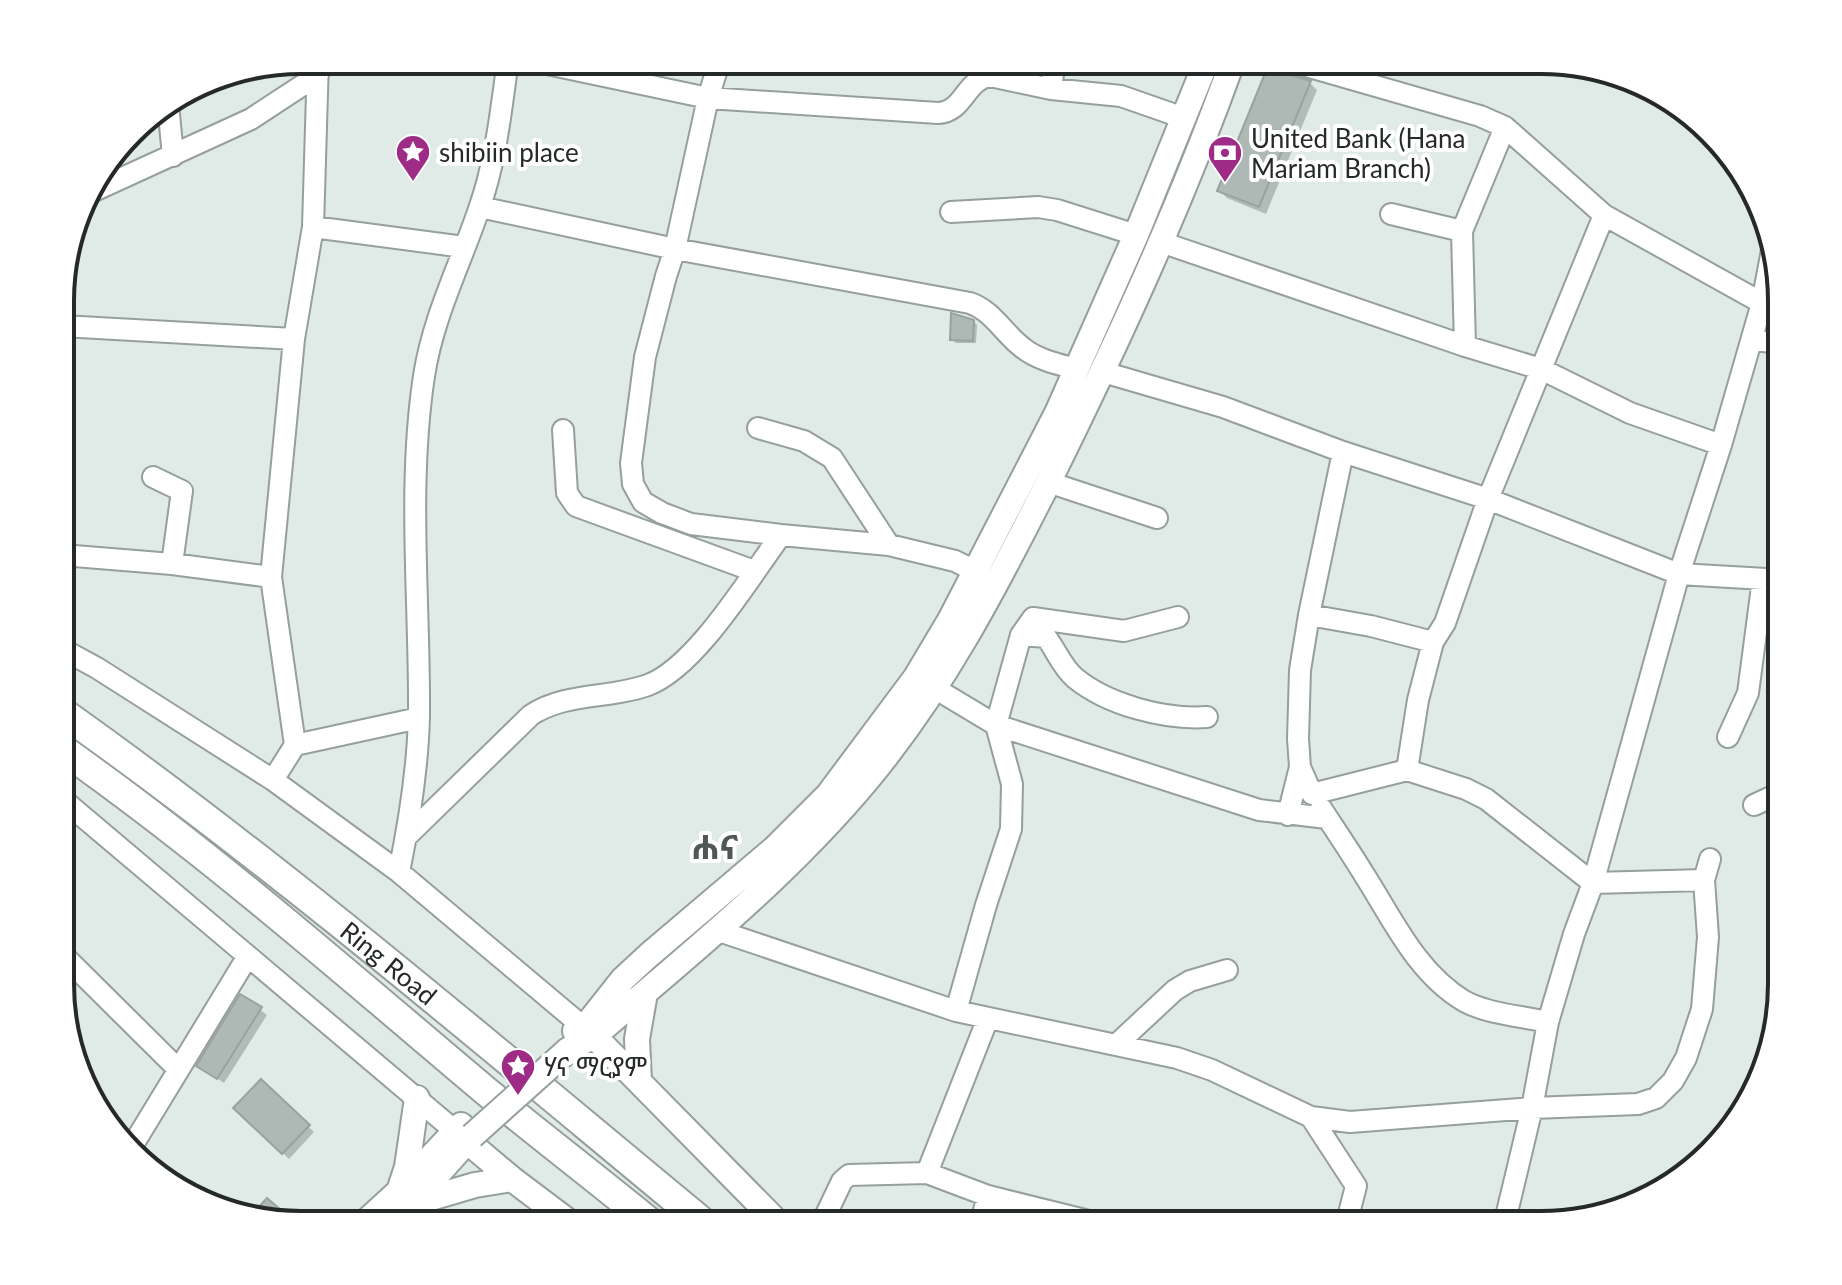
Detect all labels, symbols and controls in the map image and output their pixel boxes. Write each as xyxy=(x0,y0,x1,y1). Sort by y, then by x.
place label: United Bank (Hana Mariam Branch) xyxy=(1251,122,1465,184)
place icon: shibiin place xyxy=(394,133,432,183)
bank icon: United Bank (Hana Mariam Branch) xyxy=(1206,134,1244,184)
place label: shibiin place xyxy=(439,136,579,168)
district label: ሐና xyxy=(692,825,738,866)
street label: Ring Road xyxy=(334,914,443,1011)
place icon: ሃና ማርያም xyxy=(499,1047,537,1097)
place label: ሃና ማርያም xyxy=(544,1050,648,1082)

